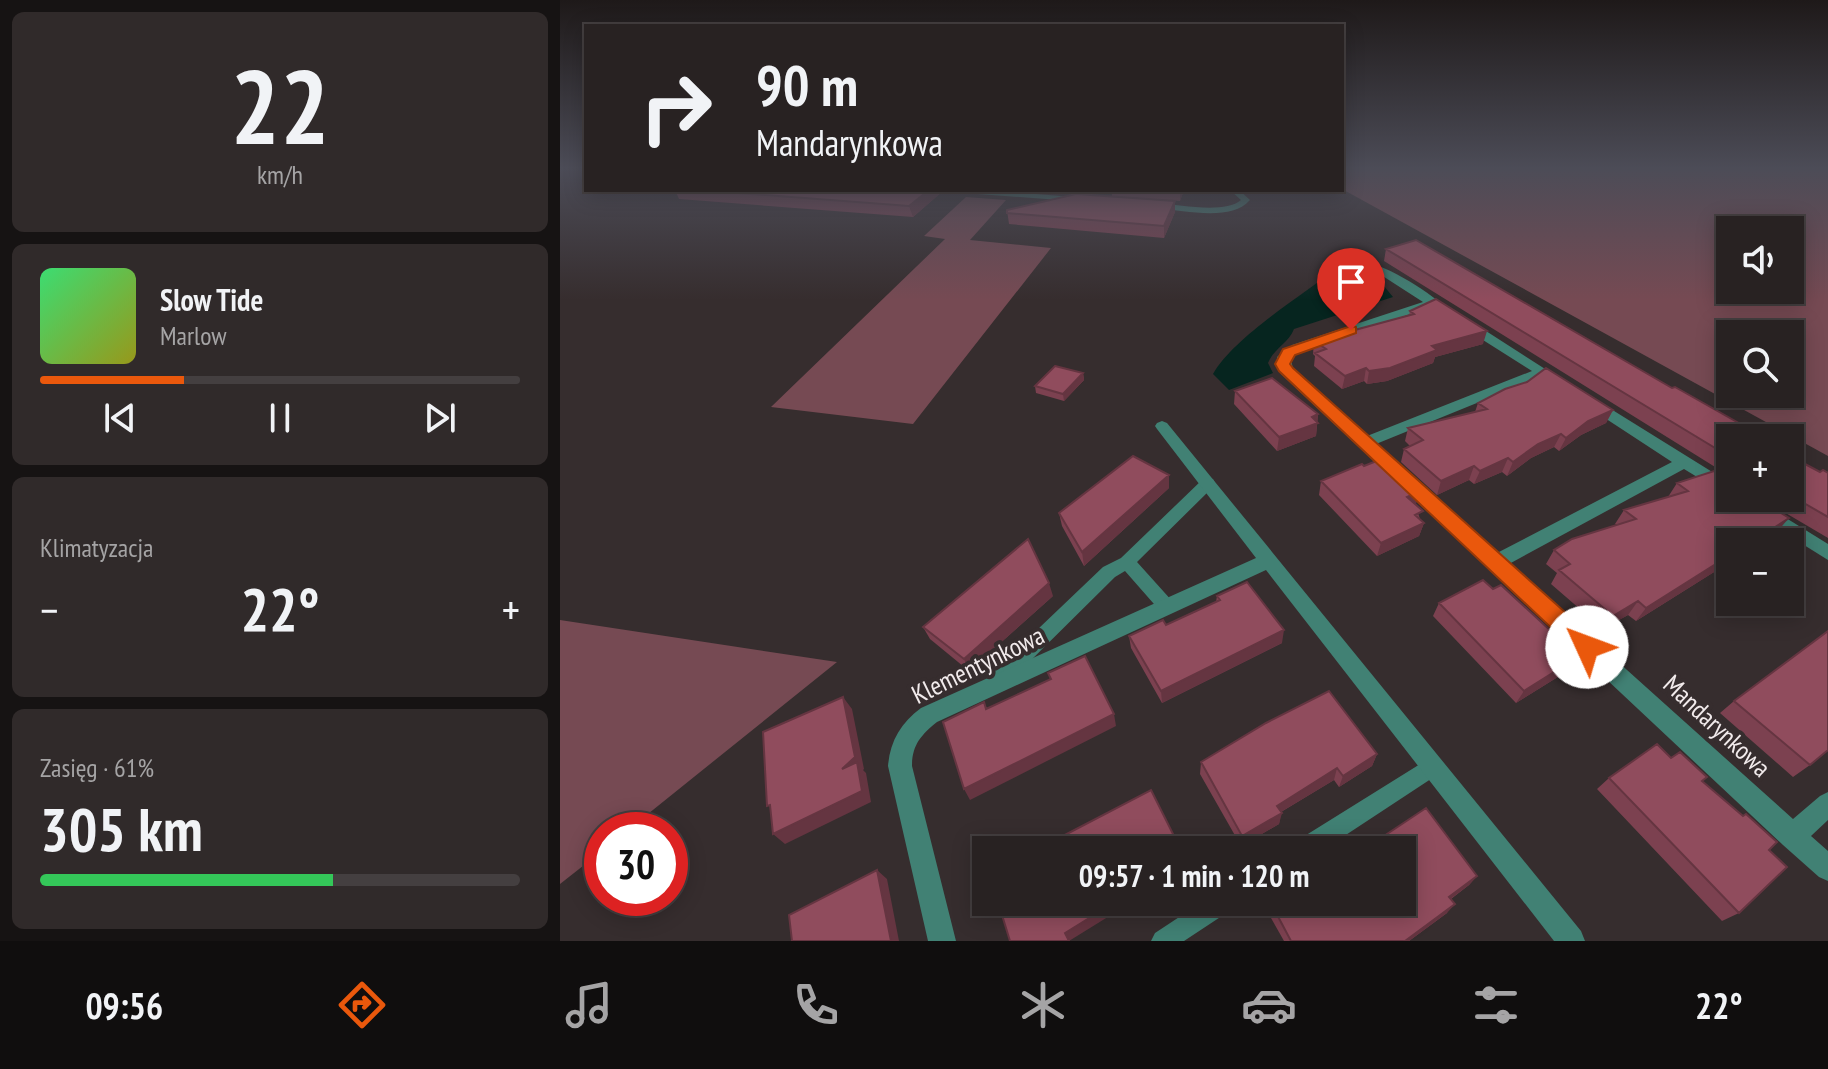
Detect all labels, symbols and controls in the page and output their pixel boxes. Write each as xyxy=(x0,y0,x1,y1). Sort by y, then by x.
text: 22 xyxy=(230,38,330,173)
text: 90 m xyxy=(756,49,858,121)
icon: right xyxy=(624,56,728,160)
text: Mandarynkowa xyxy=(756,119,943,166)
text: km/h xyxy=(257,158,303,191)
map controls xyxy=(1716,216,1804,616)
button: sound xyxy=(1716,216,1804,304)
pin xyxy=(1317,248,1385,330)
icon: arrive xyxy=(1329,260,1373,304)
text: Slow Tide xyxy=(160,280,263,319)
text: Marlow xyxy=(160,319,226,352)
button: search xyxy=(1716,320,1804,408)
icon: previous xyxy=(98,396,142,440)
icon: pause xyxy=(258,396,302,440)
icon: next xyxy=(418,396,462,440)
button: + xyxy=(1716,424,1804,512)
button: − xyxy=(1716,528,1804,616)
text: Klimatyzacja xyxy=(40,531,153,564)
text: 22° xyxy=(240,570,320,648)
text: − xyxy=(40,581,58,638)
text: + xyxy=(502,581,520,638)
position arrow xyxy=(1545,605,1629,689)
street label: Klementynkowa xyxy=(906,618,1049,711)
street label: Mandarynkowa xyxy=(1657,668,1778,784)
text: Zasięg · 61% xyxy=(40,751,154,784)
text: 305 km xyxy=(40,790,203,868)
speed limit sign: 30 xyxy=(584,812,688,916)
text: 09:57 · 1 min · 120 m xyxy=(1079,856,1309,895)
icon: directions xyxy=(334,977,390,1033)
icon: music xyxy=(561,977,617,1033)
icon: phone xyxy=(788,977,844,1033)
icon: climate xyxy=(1015,977,1071,1033)
icon: car xyxy=(1241,977,1297,1033)
icon: filters xyxy=(1468,977,1524,1033)
text: 09:56 xyxy=(85,982,163,1029)
text: 22° xyxy=(1695,982,1743,1029)

